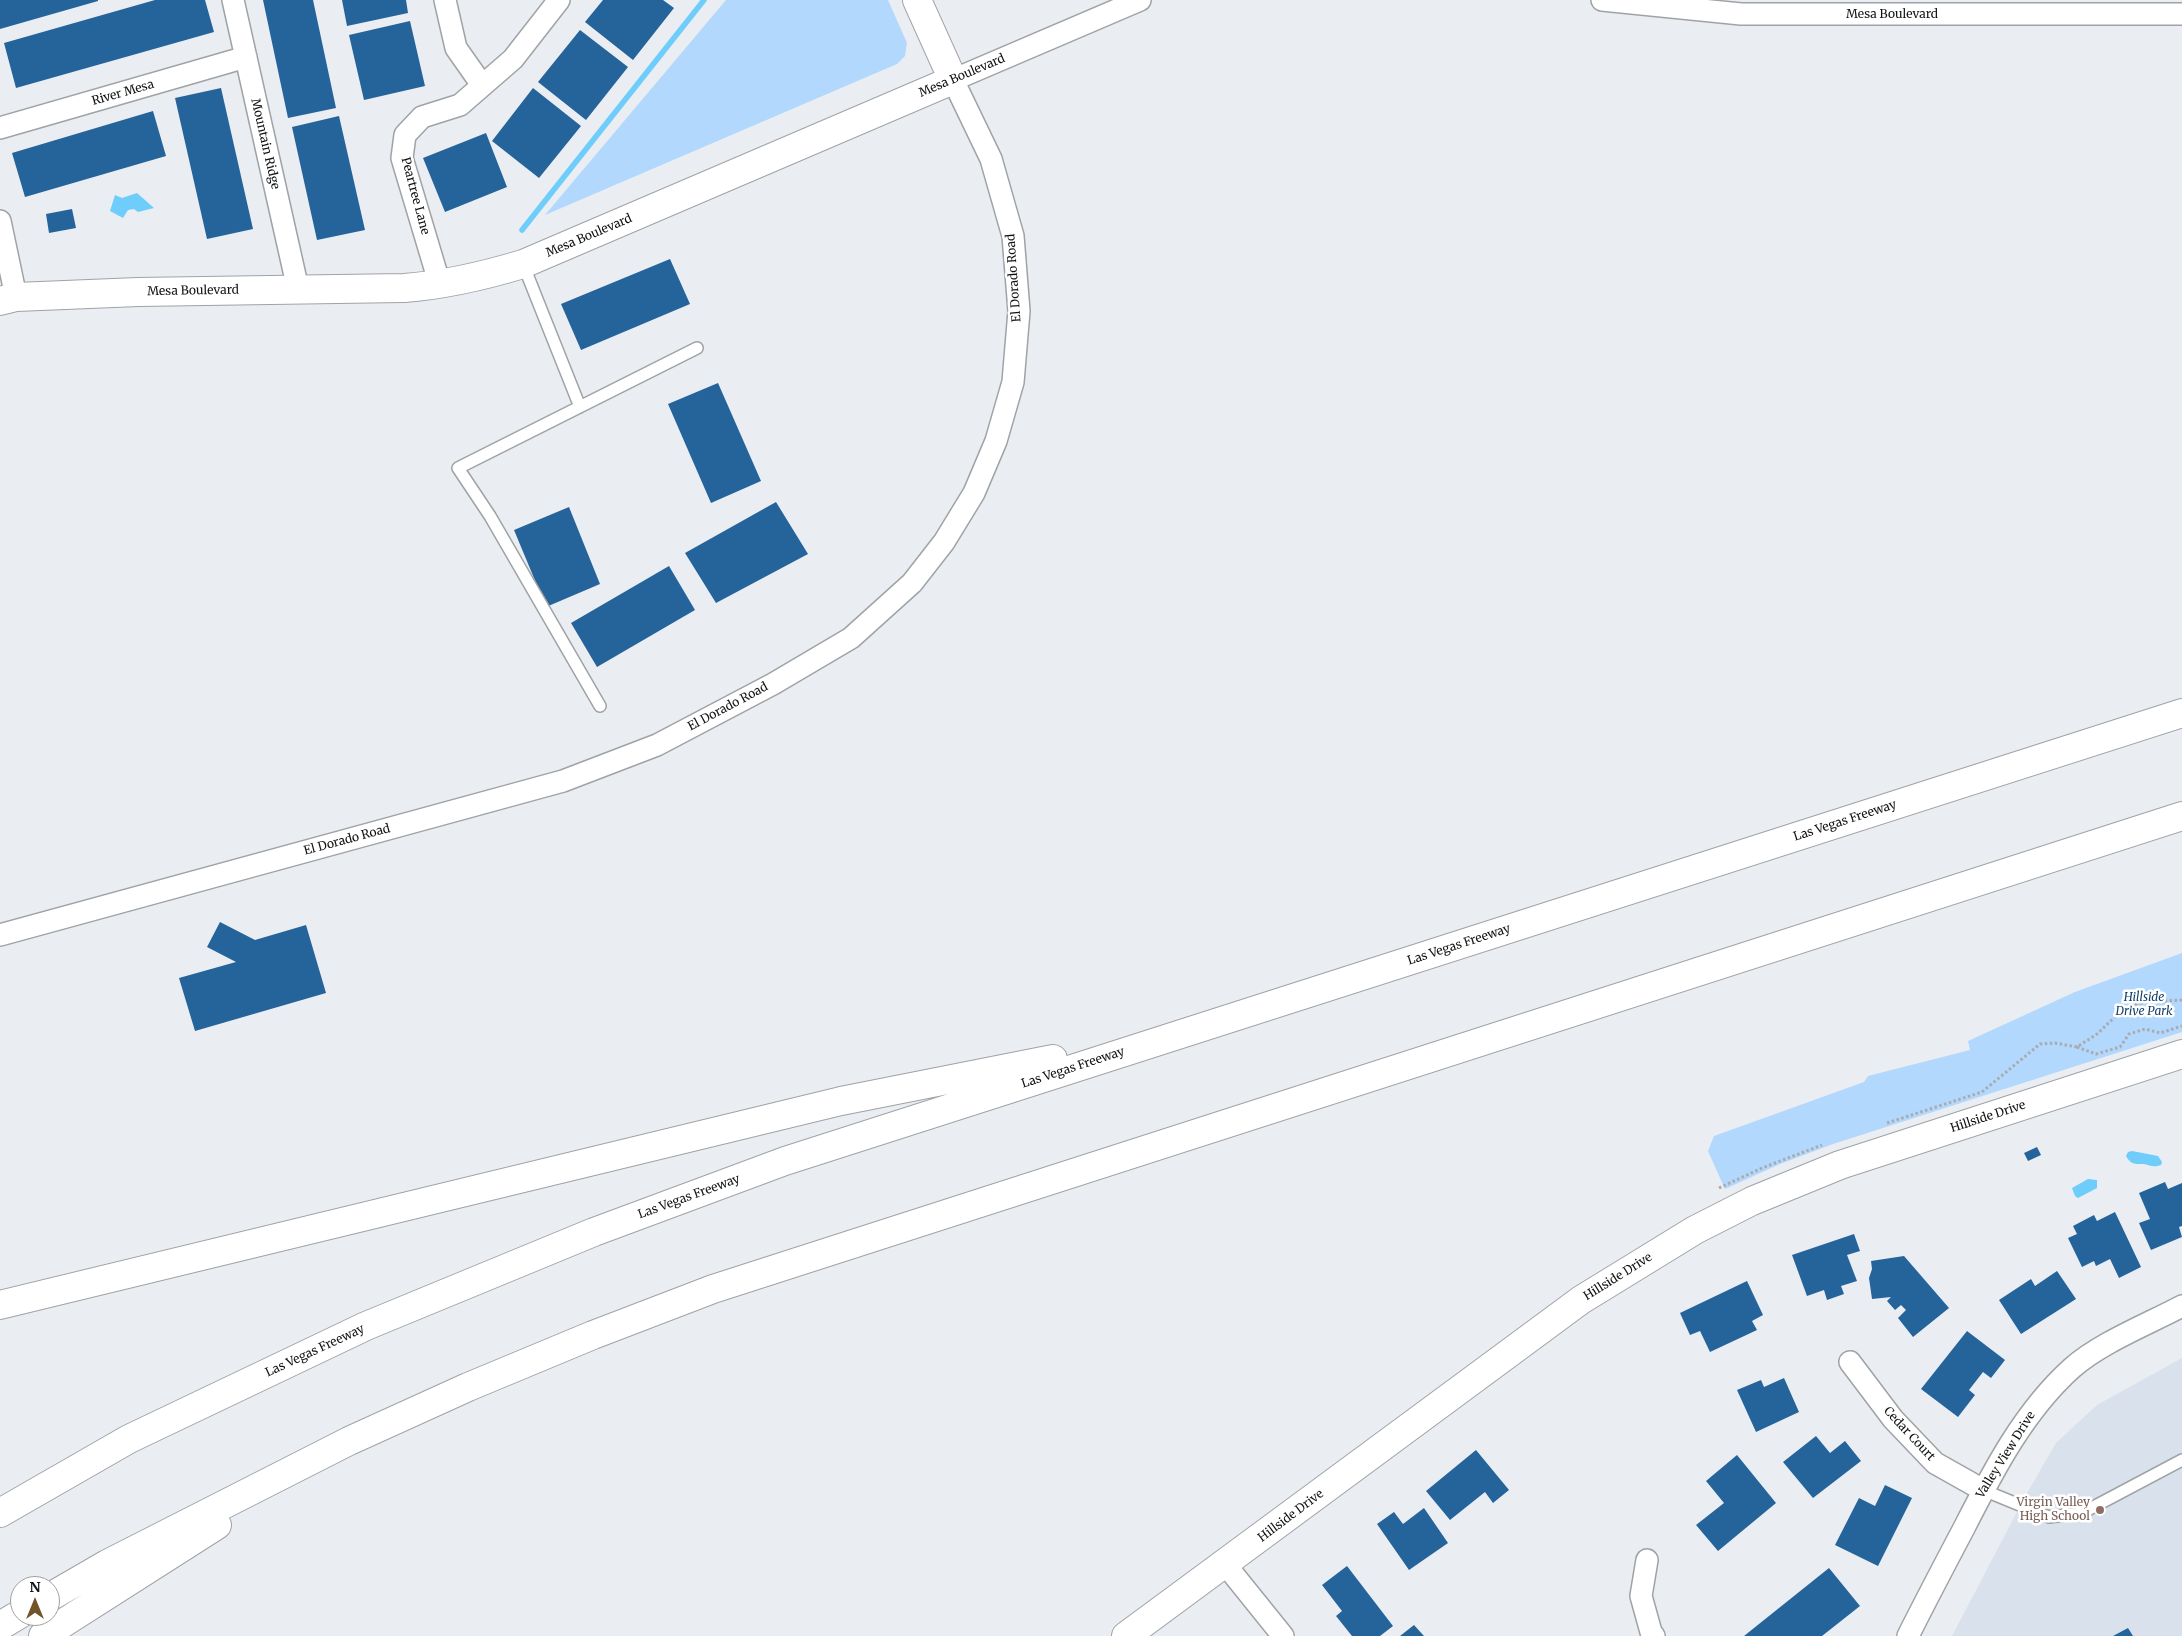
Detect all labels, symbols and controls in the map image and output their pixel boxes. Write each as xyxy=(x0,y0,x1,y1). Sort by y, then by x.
street label: Mesa Boulevard xyxy=(1846,8,1938,22)
street label: Mesa Boulevard xyxy=(917,51,1007,101)
street label: River Mesa xyxy=(90,77,156,109)
street label: Mountain Ridge xyxy=(248,97,282,191)
street label: Peartree Lane xyxy=(398,156,432,236)
street label: Mesa Boulevard xyxy=(544,211,634,261)
street label: El Dorado Road xyxy=(1004,233,1024,323)
street label: Mesa Boulevard xyxy=(147,283,239,299)
street label: El Dorado Road xyxy=(686,680,770,734)
street label: Las Vegas Freeway xyxy=(1792,798,1898,844)
street label: El Dorado Road xyxy=(302,822,392,858)
street label: Las Vegas Freeway xyxy=(1406,922,1512,968)
park label: Hillside Drive Park xyxy=(2116,991,2172,1019)
street label: Las Vegas Freeway xyxy=(1020,1045,1126,1091)
street label: Hillside Drive xyxy=(1949,1098,2027,1136)
street label: Las Vegas Freeway xyxy=(636,1172,742,1222)
street label: Hillside Drive xyxy=(1581,1250,1655,1304)
street label: Las Vegas Freeway xyxy=(263,1322,367,1380)
street label: Cedar Court xyxy=(1880,1404,1938,1464)
street label: Valley View Drive xyxy=(1973,1409,2039,1501)
street label: Hillside Drive xyxy=(1255,1487,1327,1545)
place label: Virgin Valley High School xyxy=(2016,1496,2090,1524)
marker: Virgin Valley High School xyxy=(2094,1504,2106,1516)
north arrow xyxy=(10,1576,60,1626)
text: N xyxy=(29,1578,41,1596)

